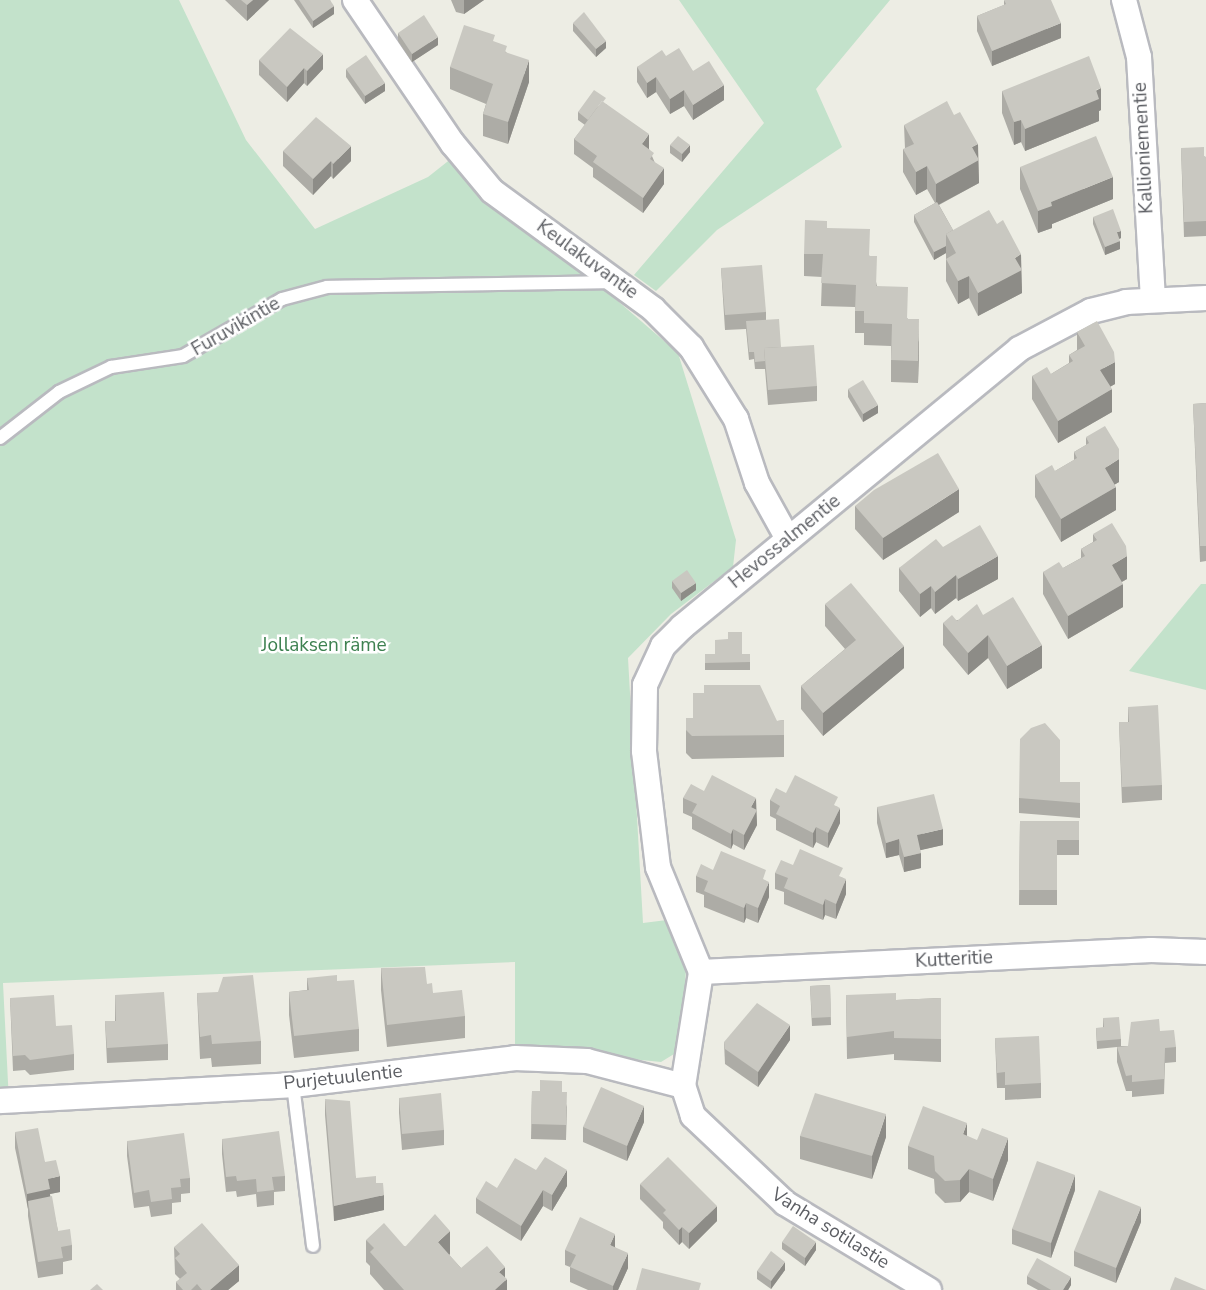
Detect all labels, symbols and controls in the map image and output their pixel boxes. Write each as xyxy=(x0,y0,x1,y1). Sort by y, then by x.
street label: Kallioniementie xyxy=(1129,82,1159,214)
street label: Keulakuvantie xyxy=(532,216,642,304)
street label: Furuvikintie xyxy=(188,293,284,361)
street label: Hevossalmentie xyxy=(725,490,845,594)
park label: Jollaksen räme xyxy=(261,635,387,657)
street label: Kutteritie xyxy=(915,947,993,973)
street label: Purjetuulentie xyxy=(282,1060,404,1096)
street label: Vanha sotilastie xyxy=(767,1184,893,1274)

